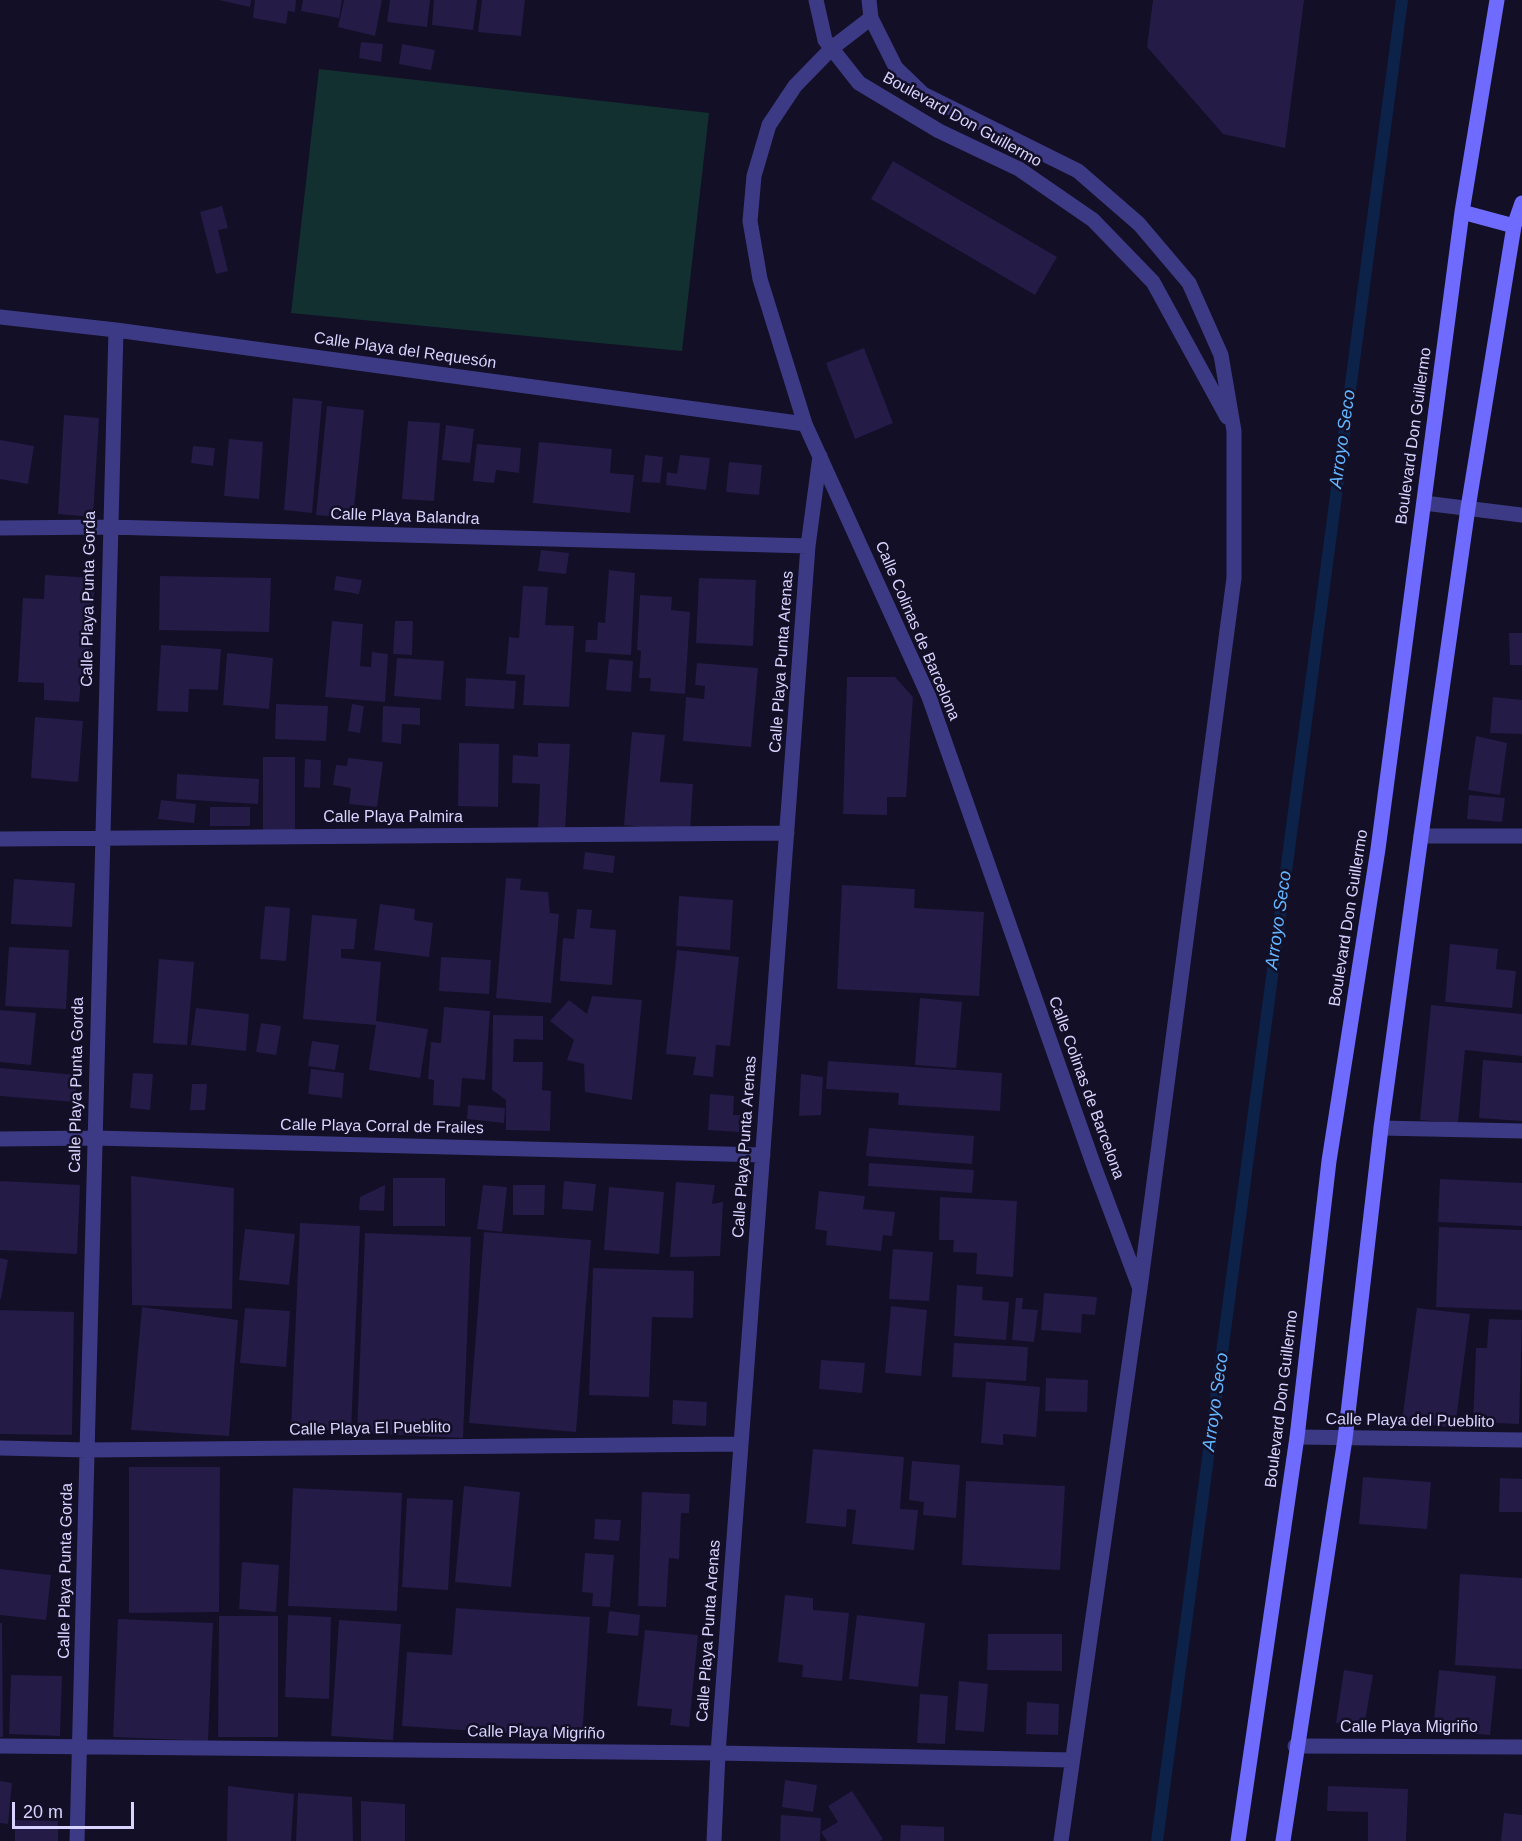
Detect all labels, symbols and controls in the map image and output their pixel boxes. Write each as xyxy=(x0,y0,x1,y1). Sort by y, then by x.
street label: Boulevard Don Guillermo xyxy=(879,68,1045,172)
street label: Calle Playa del Requesón xyxy=(313,329,497,373)
street label: Boulevard Don Guillermo xyxy=(1392,346,1436,526)
water label: Arroyo Seco xyxy=(1325,388,1361,490)
street label: Calle Playa Balandra xyxy=(330,505,480,529)
street label: Calle Playa Punta Gorda xyxy=(78,511,100,687)
street label: Calle Colinas de Barcelona xyxy=(870,538,964,724)
street label: Calle Playa Punta Arenas xyxy=(766,570,798,754)
street label: Calle Playa Palmira xyxy=(323,808,463,828)
street label: Boulevard Don Guillermo xyxy=(1326,828,1372,1008)
water label: Arroyo Seco xyxy=(1261,869,1297,971)
street label: Calle Colinas de Barcelona xyxy=(1044,994,1128,1182)
street label: Calle Playa Punta Gorda xyxy=(66,997,88,1173)
street label: Calle Playa Punta Arenas xyxy=(729,1055,761,1239)
street label: Calle Playa Corral de Frailes xyxy=(280,1116,484,1138)
street label: Boulevard Don Guillermo xyxy=(1262,1309,1302,1489)
water label: Arroyo Seco xyxy=(1198,1351,1234,1453)
street label: Calle Playa del Pueblito xyxy=(1325,1410,1495,1432)
street label: Calle Playa El Pueblito xyxy=(289,1418,451,1440)
street label: Calle Playa Punta Gorda xyxy=(55,1483,77,1659)
street label: Calle Playa Punta Arenas xyxy=(693,1539,725,1723)
street label: Calle Playa Migriño xyxy=(1340,1718,1478,1738)
street label: Calle Playa Migriño xyxy=(467,1722,605,1744)
scale bar xyxy=(15,1790,136,1828)
text: 20 m xyxy=(23,1802,63,1822)

